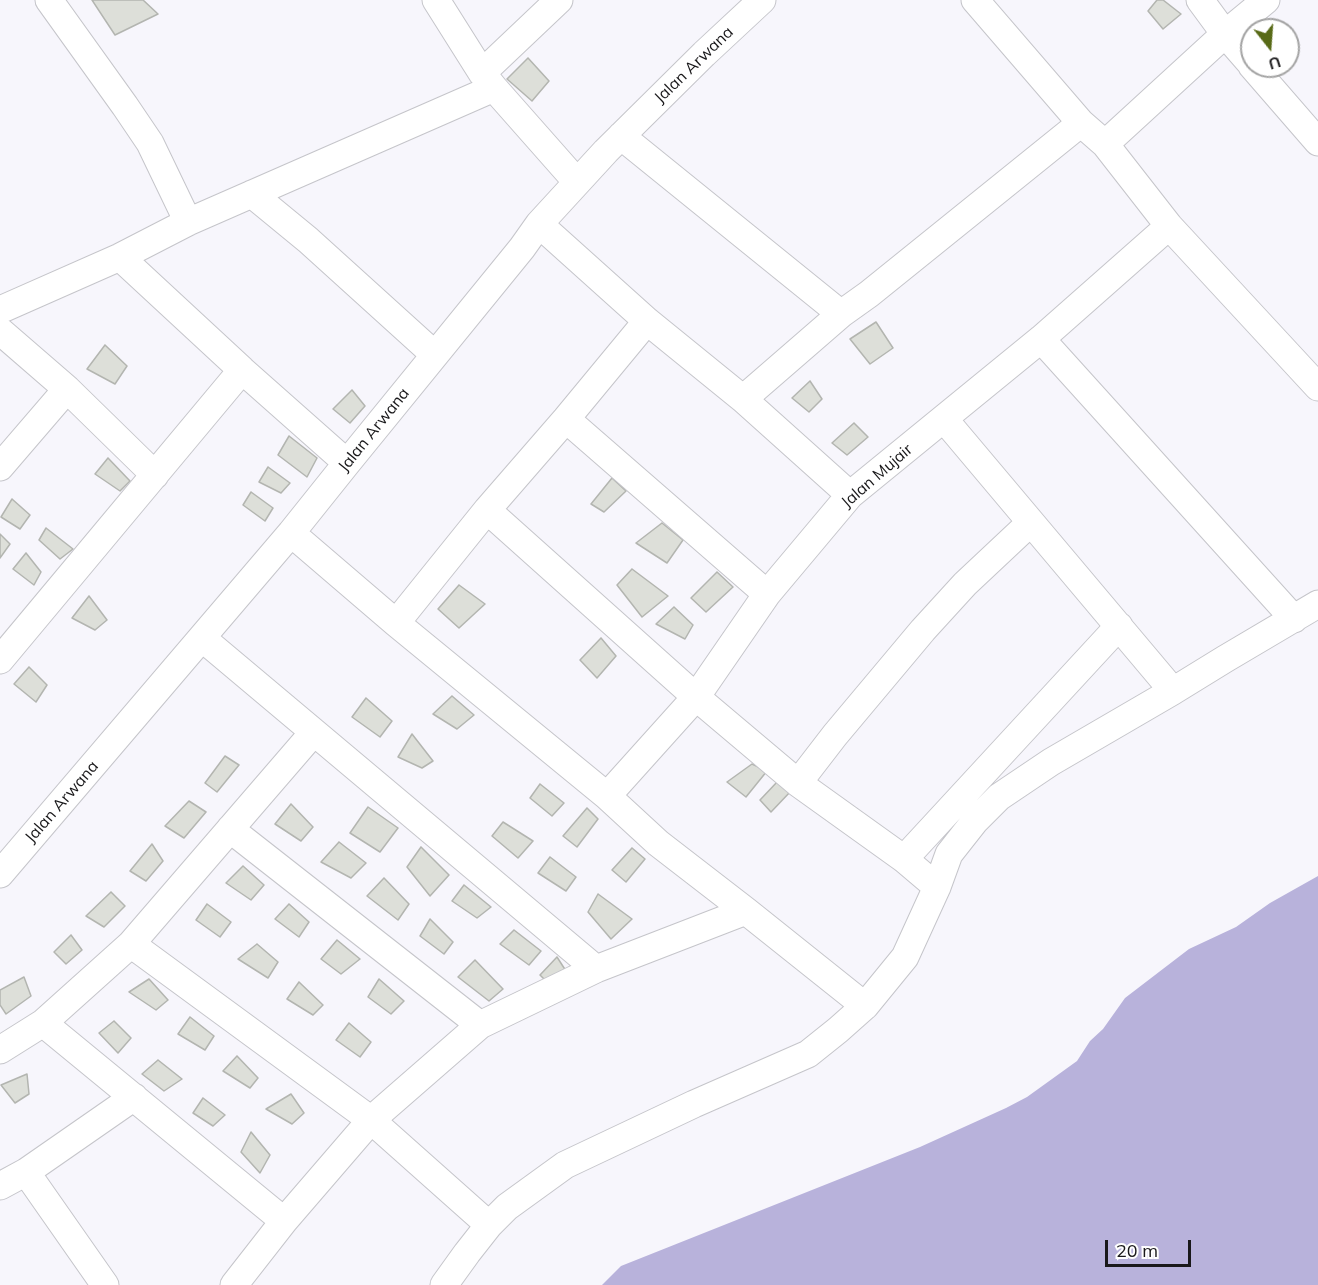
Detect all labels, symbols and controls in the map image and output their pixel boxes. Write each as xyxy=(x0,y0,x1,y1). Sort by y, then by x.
north arrow xyxy=(1240,18,1300,78)
street label: Jalan Arwana xyxy=(651,23,737,107)
text: U xyxy=(1266,52,1283,75)
street label: Jalan Arwana xyxy=(334,384,414,476)
street label: Jalan Mujair xyxy=(838,440,916,512)
street label: Jalan Arwana xyxy=(21,757,103,847)
scale bar xyxy=(1108,1228,1194,1266)
text: 20 m xyxy=(1116,1239,1158,1262)

